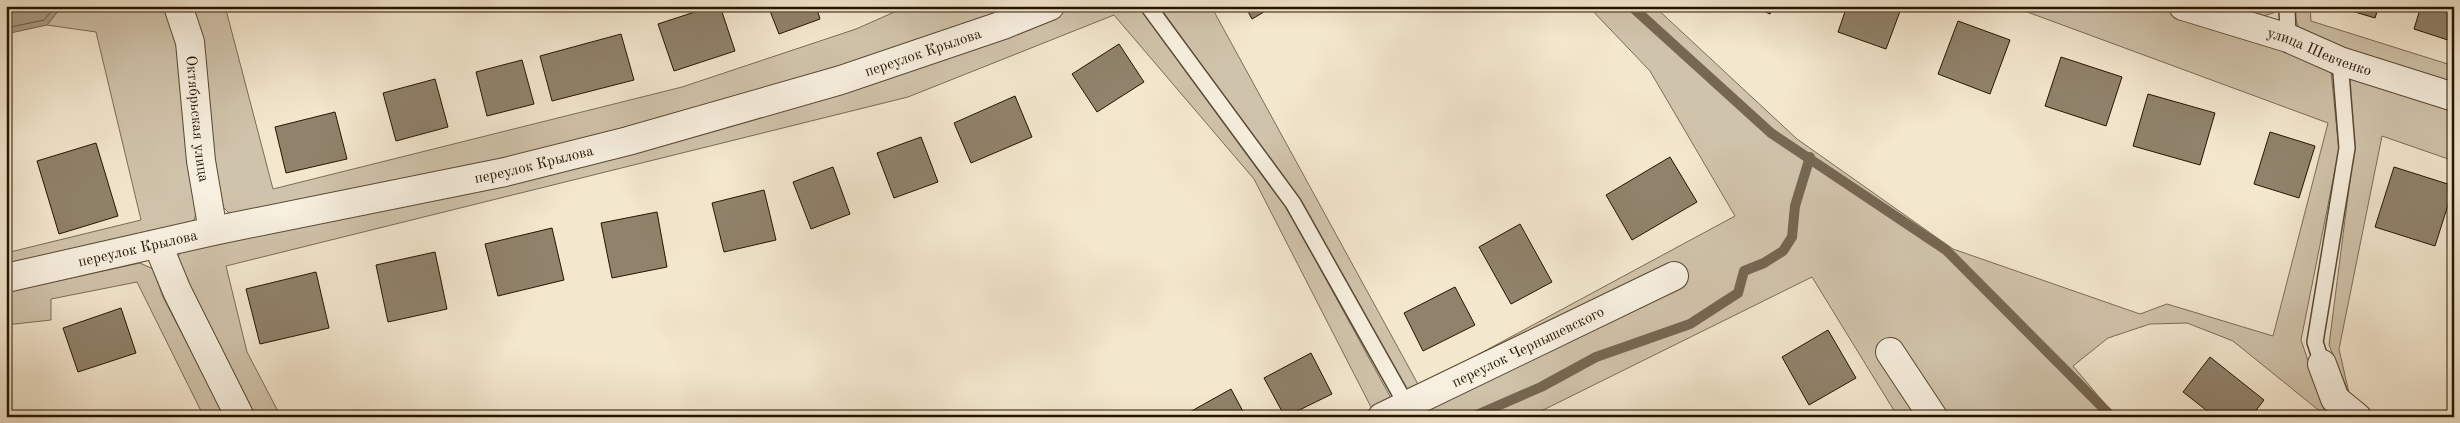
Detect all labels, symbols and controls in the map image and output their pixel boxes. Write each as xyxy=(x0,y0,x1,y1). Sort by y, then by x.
street label: улица Шевченко xyxy=(2265,26,2373,79)
street label: переулок Крылова xyxy=(863,27,984,80)
street label: Октябрьская улица xyxy=(182,55,211,184)
street label: переулок Крылова xyxy=(473,144,596,187)
street label: переулок Крылова xyxy=(77,229,200,270)
street label: переулок Чернышевского xyxy=(1450,305,1607,391)

